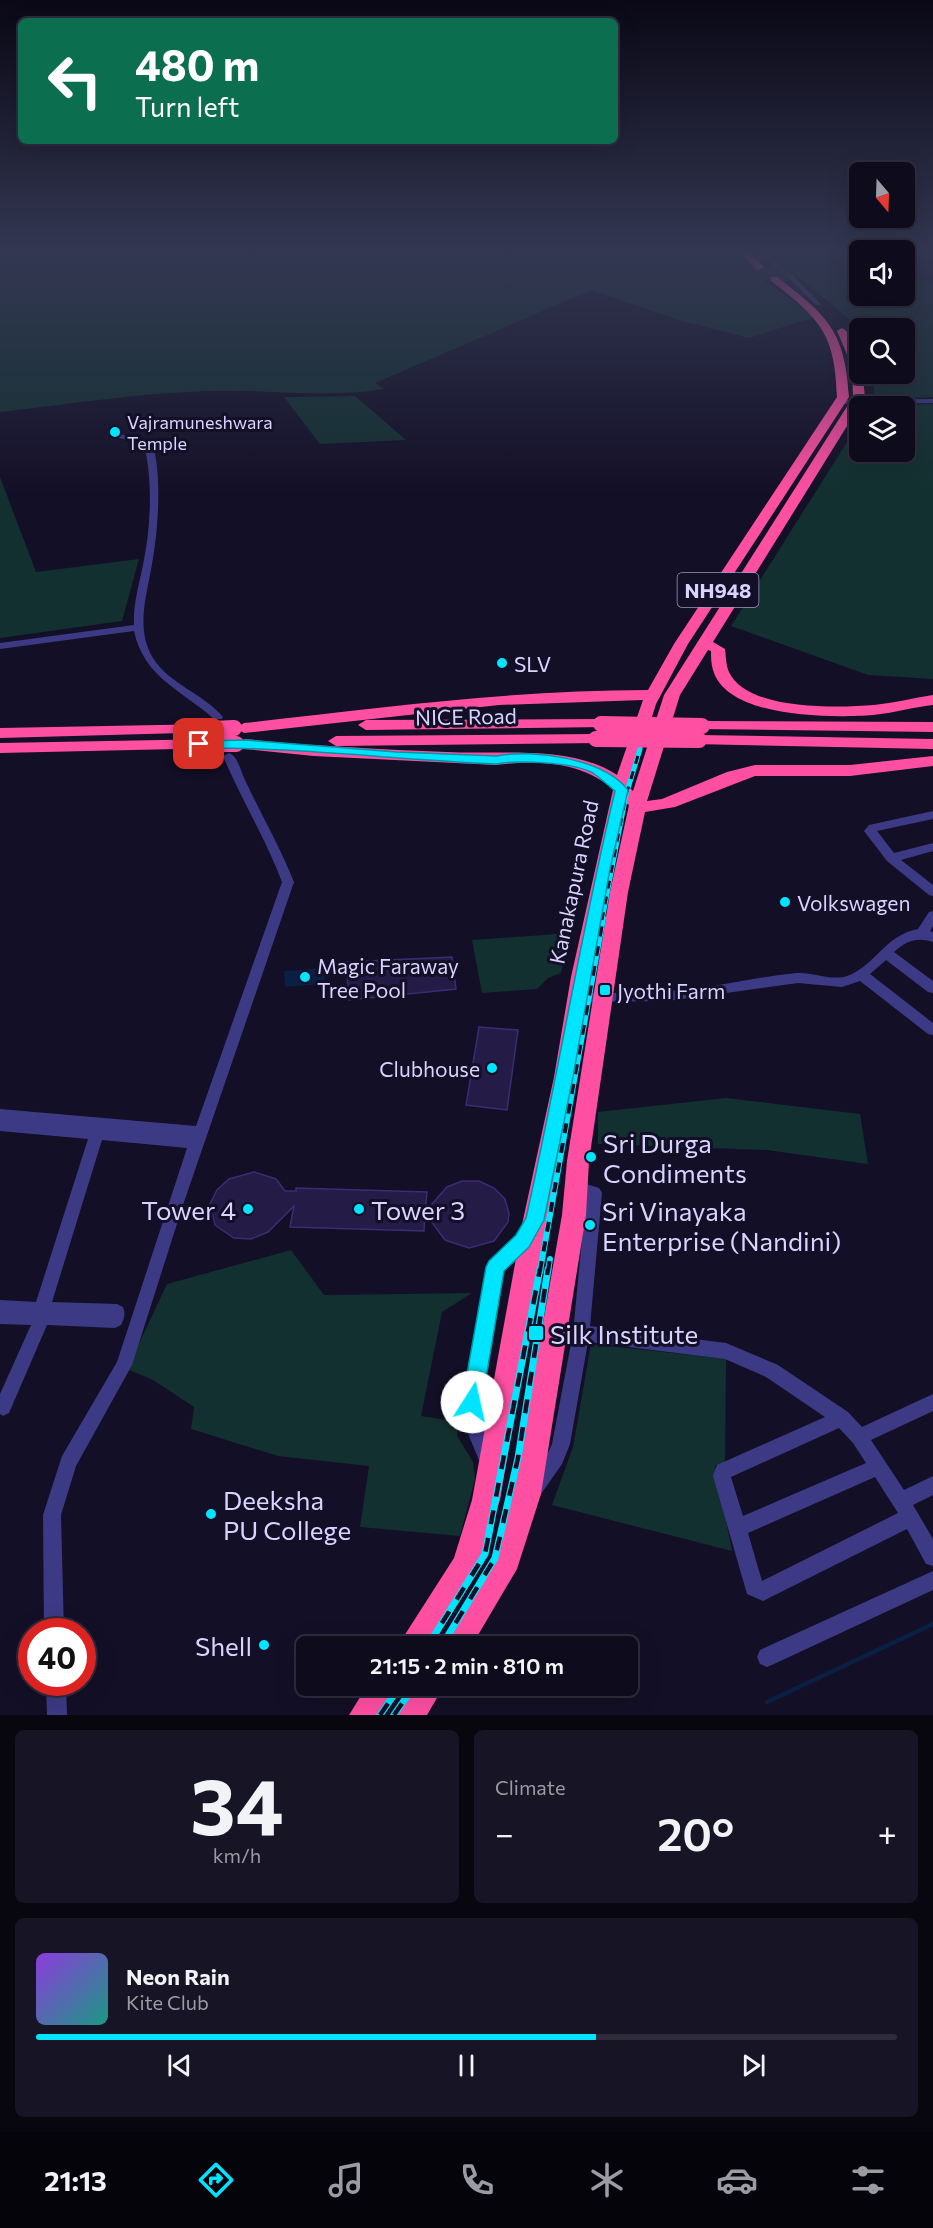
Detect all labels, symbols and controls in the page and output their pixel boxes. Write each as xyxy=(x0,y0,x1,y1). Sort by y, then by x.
text: 480 m xyxy=(135,38,259,90)
icon: left xyxy=(36,42,114,120)
text: Turn left xyxy=(135,90,239,123)
north arrow xyxy=(849,162,915,228)
map controls xyxy=(849,162,915,462)
button: sound xyxy=(849,240,915,306)
button: search xyxy=(849,318,915,384)
button: layers xyxy=(849,396,915,462)
place label: Vajramuneshwara Temple xyxy=(127,411,273,454)
marker: Vajramuneshwara Temple xyxy=(108,425,122,439)
road number: NH948 xyxy=(678,573,758,607)
place label: SLV xyxy=(514,651,551,676)
marker: SLV xyxy=(495,656,509,670)
street label: NICE Road xyxy=(415,703,517,729)
pin xyxy=(173,718,224,769)
icon: arrive xyxy=(182,727,215,760)
street label: Kanakapura Road xyxy=(543,798,603,966)
place label: Volkswagen xyxy=(797,890,910,915)
marker: Volkswagen xyxy=(778,895,792,909)
place label: Magic Faraway Tree Pool xyxy=(317,953,459,1002)
marker: Magic Faraway Tree Pool xyxy=(298,970,312,984)
place label: Jyothi Farm xyxy=(617,978,725,1003)
marker: Jyothi Farm xyxy=(598,983,612,997)
place label: Clubhouse xyxy=(379,1056,480,1081)
marker: Clubhouse xyxy=(485,1061,499,1075)
place label: Sri Durga Condiments xyxy=(603,1127,747,1188)
marker: Sri Durga Condiments xyxy=(584,1150,598,1164)
place label: Tower 4 xyxy=(141,1194,236,1225)
place label: Tower 3 xyxy=(371,1194,465,1225)
place label: Sri Vinayaka Enterprise (Nandini) xyxy=(602,1195,841,1256)
marker: Tower 4 xyxy=(241,1202,255,1216)
marker: Tower 3 xyxy=(352,1202,366,1216)
marker: Sri Vinayaka Enterprise (Nandini) xyxy=(583,1218,597,1232)
place label: Silk Institute xyxy=(550,1318,698,1349)
marker: Silk Institute xyxy=(527,1324,545,1342)
position arrow xyxy=(440,1370,504,1434)
place label: Deeksha PU College xyxy=(223,1484,351,1545)
marker: Deeksha PU College xyxy=(204,1507,218,1521)
speed limit sign: 40 xyxy=(18,1618,96,1696)
place label: Shell xyxy=(195,1630,252,1661)
marker: Shell xyxy=(257,1638,271,1652)
text: 21:15 · 2 min · 810 m xyxy=(370,1652,564,1679)
text: 34 xyxy=(190,1756,284,1851)
text: Climate xyxy=(495,1775,565,1799)
text: 20° xyxy=(657,1805,734,1860)
text: − xyxy=(495,1812,514,1853)
text: + xyxy=(878,1812,897,1853)
text: km/h xyxy=(213,1843,261,1867)
text: Neon Rain xyxy=(126,1963,230,1990)
text: Kite Club xyxy=(126,1990,209,2014)
icon: previous xyxy=(163,2049,196,2082)
icon: pause xyxy=(450,2049,483,2082)
icon: next xyxy=(737,2049,770,2082)
icon: directions xyxy=(195,2159,237,2201)
icon: music xyxy=(325,2159,367,2201)
icon: phone xyxy=(456,2159,498,2201)
icon: climate xyxy=(586,2159,628,2201)
icon: car xyxy=(716,2159,758,2201)
icon: filters xyxy=(847,2159,889,2201)
text: 21:13 xyxy=(44,2164,107,2197)

